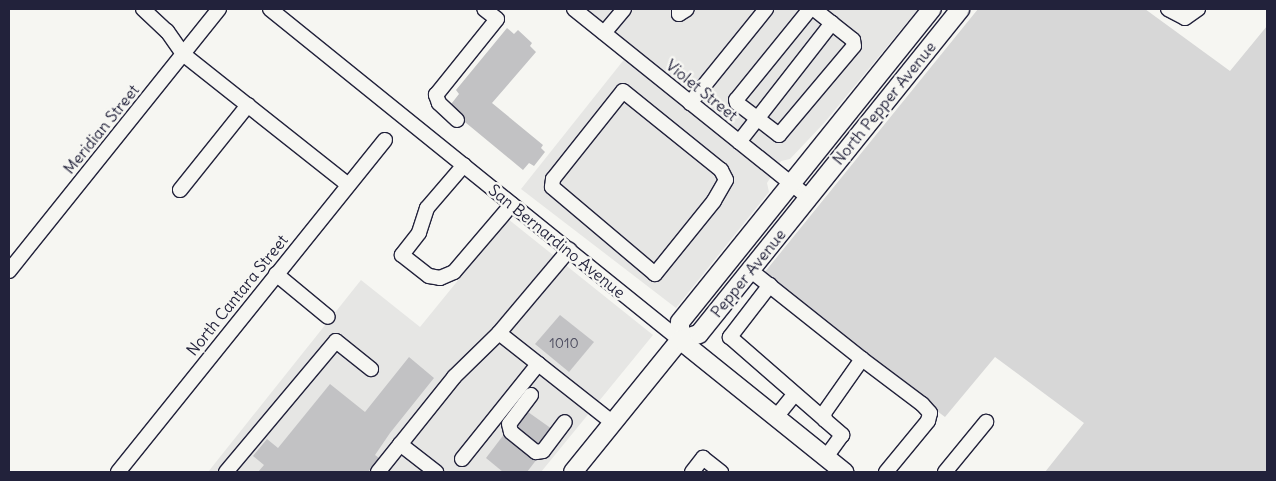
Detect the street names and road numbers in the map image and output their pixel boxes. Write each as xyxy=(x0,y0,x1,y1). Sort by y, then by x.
street label: North Pepper Avenue xyxy=(828,37,940,169)
street label: Violet Street xyxy=(662,55,742,125)
street label: Meridian Street xyxy=(59,80,143,178)
street label: San Bernardino Avenue xyxy=(485,180,629,302)
street label: Pepper Avenue xyxy=(706,225,790,321)
street label: North Cantara Street xyxy=(182,231,292,359)

